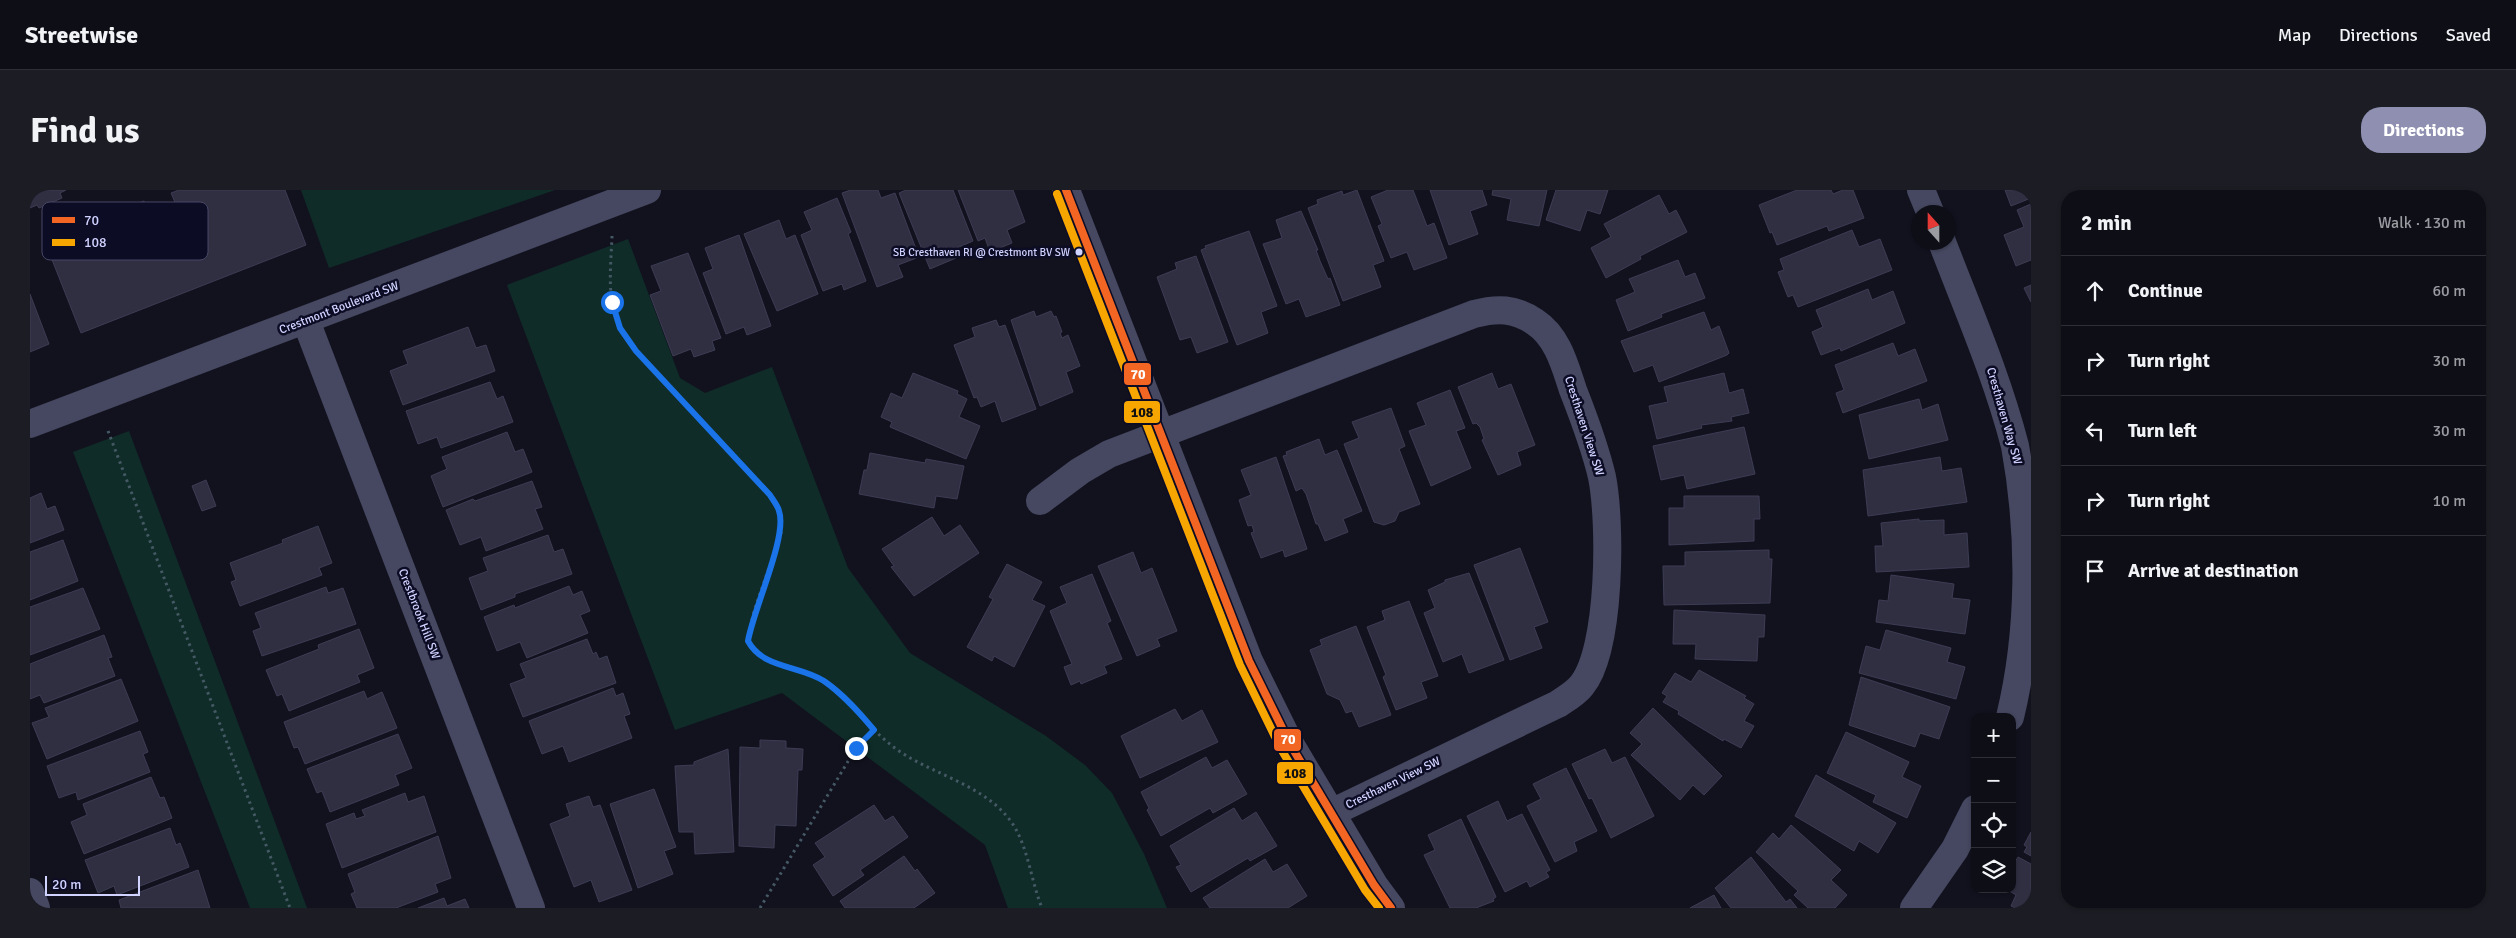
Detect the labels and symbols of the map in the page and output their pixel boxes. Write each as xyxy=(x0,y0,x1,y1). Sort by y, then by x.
legend xyxy=(42,202,208,260)
north arrow xyxy=(1911,205,1956,250)
text: 70 xyxy=(84,212,99,229)
text: 108 xyxy=(84,234,107,251)
place label: SB Cresthaven RI @ Crestmont BV SW xyxy=(893,246,1071,259)
marker: SB Cresthaven RI @ Crestmont BV SW xyxy=(1074,247,1084,257)
street label: Crestmont Boulevard SW xyxy=(277,278,401,338)
route start xyxy=(601,291,624,314)
line badge: 70 xyxy=(1123,362,1152,386)
text: 70 xyxy=(1130,366,1146,383)
street label: Cresthaven Way SW xyxy=(1983,366,2025,466)
street label: Cresthaven View SW xyxy=(1561,374,1607,478)
line badge: 108 xyxy=(1123,400,1161,424)
text: 108 xyxy=(1131,404,1154,421)
street label: Crestbrook Hill SW xyxy=(395,566,443,662)
line badge: 70 xyxy=(1273,728,1302,752)
text: 70 xyxy=(1280,731,1296,748)
route end xyxy=(845,737,868,760)
street label: Cresthaven View SW xyxy=(1343,754,1443,812)
line badge: 108 xyxy=(1276,761,1314,785)
text: 108 xyxy=(1284,765,1307,782)
scale bar xyxy=(45,873,140,896)

